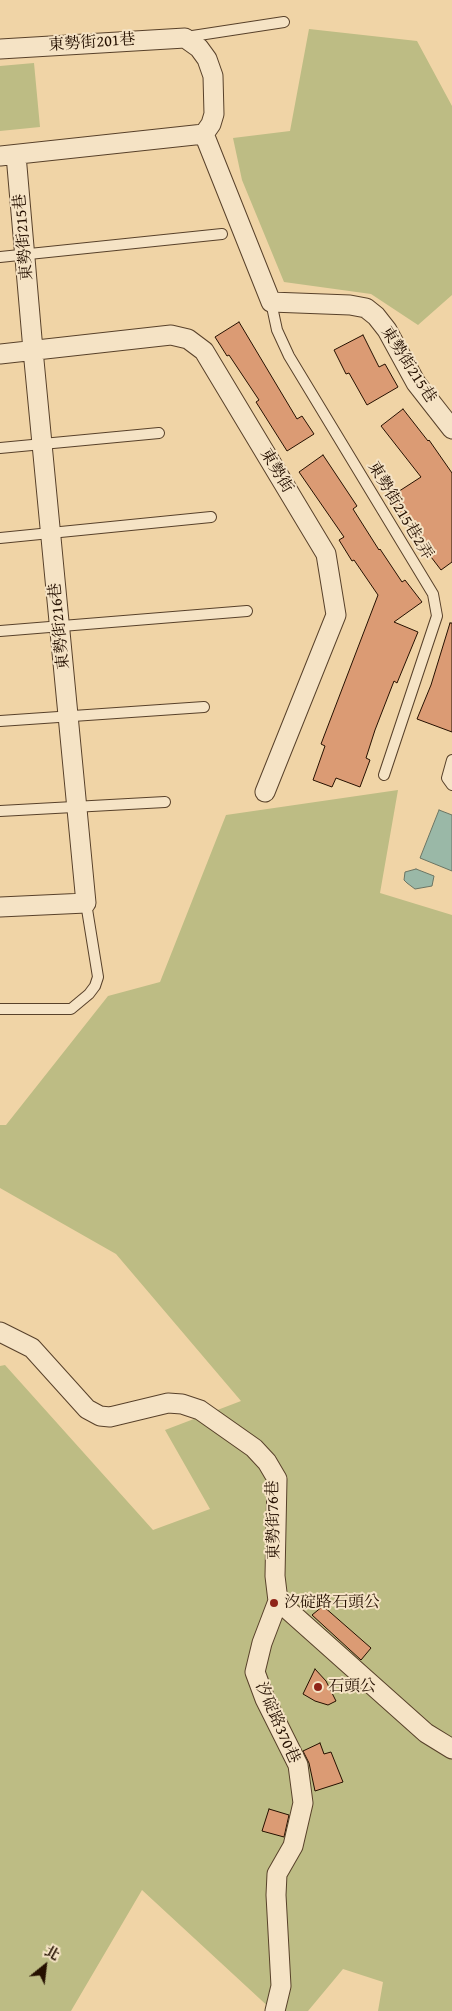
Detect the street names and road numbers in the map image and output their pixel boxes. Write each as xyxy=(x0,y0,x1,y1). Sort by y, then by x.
street label: 東勢街201巷 xyxy=(48,30,136,56)
street label: 東勢街215巷 xyxy=(11,193,37,281)
street label: 東勢街215巷 xyxy=(376,323,440,407)
street label: 東勢街 xyxy=(255,445,297,497)
street label: 東勢街215巷2弄 xyxy=(363,459,437,563)
street label: 東勢街216巷 xyxy=(46,582,74,670)
street label: 東勢街76巷 xyxy=(264,1480,284,1560)
street label: 汐碇路370巷 xyxy=(251,1679,303,1767)

